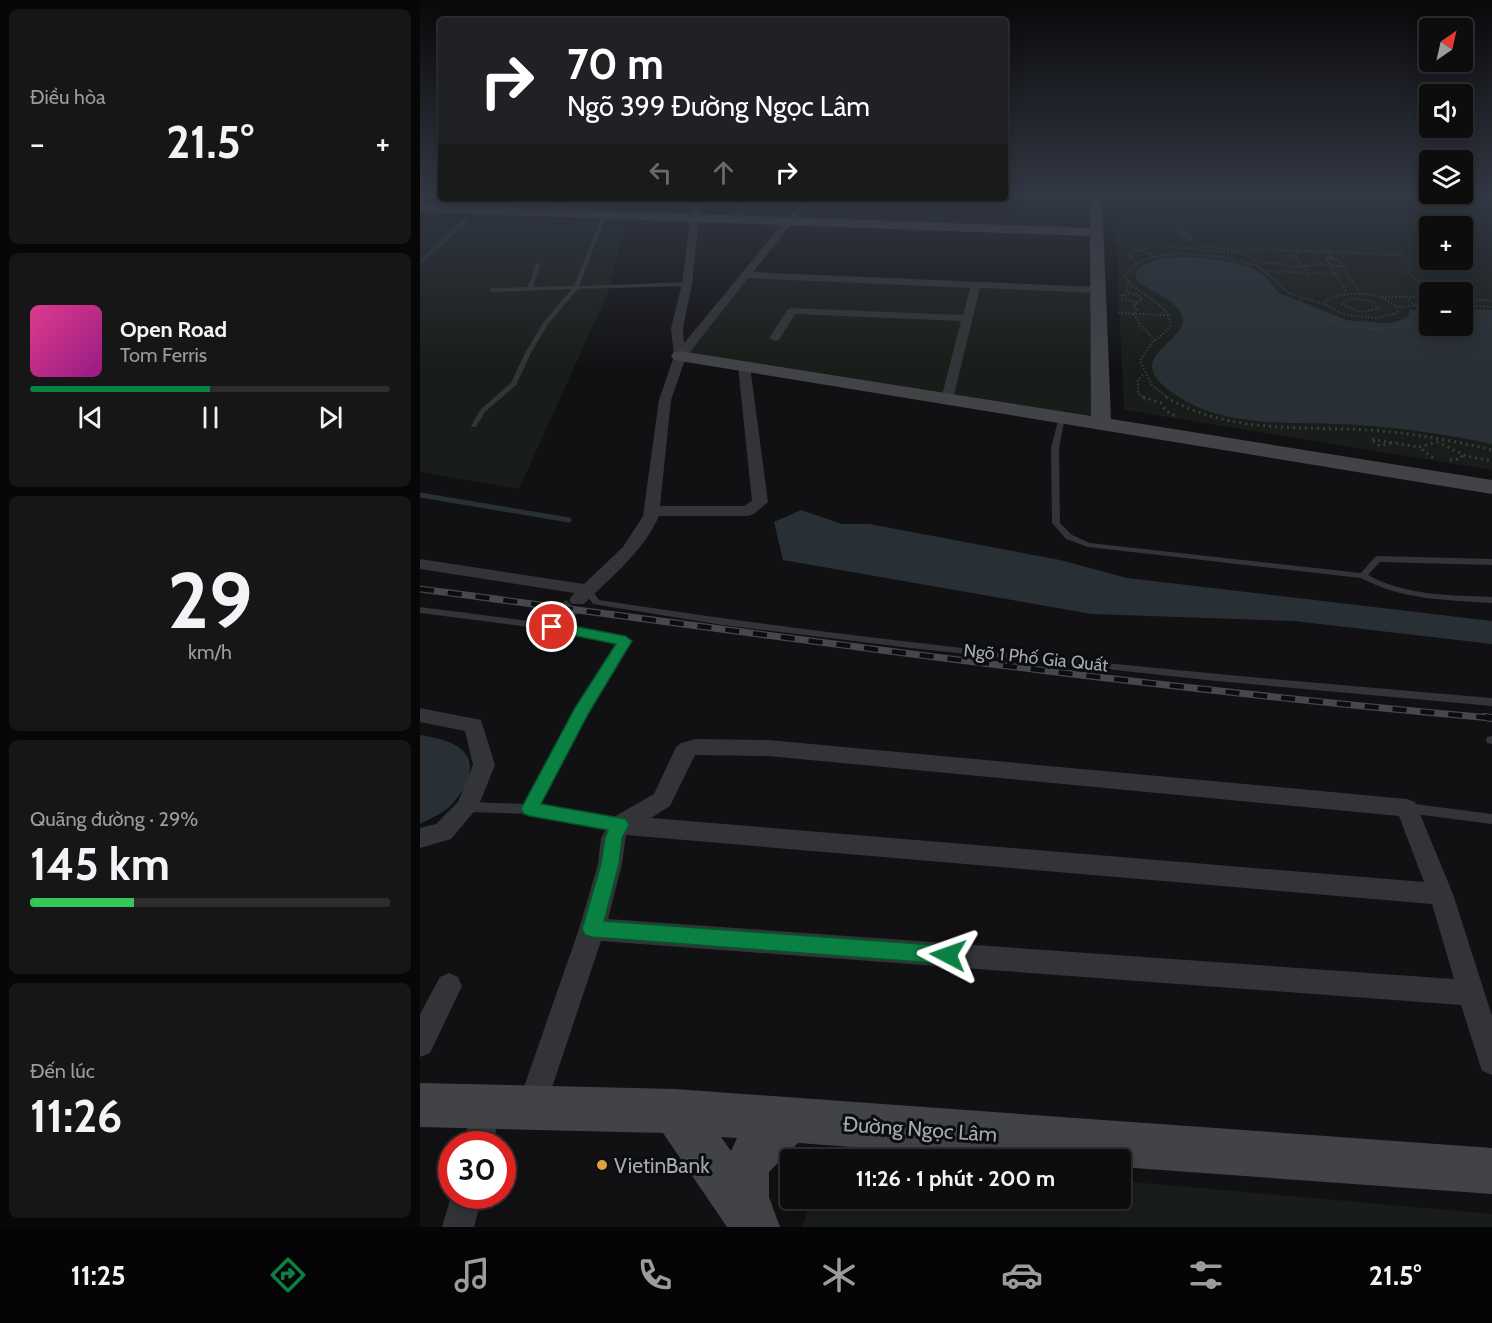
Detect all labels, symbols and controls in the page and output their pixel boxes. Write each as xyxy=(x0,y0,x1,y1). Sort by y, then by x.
north arrow xyxy=(1419,18,1473,72)
map controls xyxy=(1419,18,1473,336)
text: 70 m xyxy=(567,38,664,90)
icon: right xyxy=(468,42,546,120)
button: sound xyxy=(1419,84,1473,138)
text: Điều hòa xyxy=(30,85,105,109)
text: Ngõ 399 Đường Ngọc Lâm xyxy=(567,90,870,123)
text: 21.5° xyxy=(166,115,254,169)
text: − xyxy=(30,123,45,163)
text: + xyxy=(375,123,390,163)
button: layers xyxy=(1419,150,1473,204)
icon: left xyxy=(644,156,677,189)
icon: ahead xyxy=(707,156,740,189)
icon: right xyxy=(770,156,803,189)
button: + xyxy=(1419,216,1473,270)
button: − xyxy=(1419,282,1473,336)
text: Open Road xyxy=(120,316,227,343)
text: Tom Ferris xyxy=(120,343,207,367)
icon: previous xyxy=(74,401,107,434)
icon: pause xyxy=(194,401,227,434)
icon: next xyxy=(314,401,347,434)
text: 29 xyxy=(167,553,253,648)
pin xyxy=(526,601,577,652)
icon: arrive xyxy=(535,610,568,643)
street label: Ngõ 1 Phố Gia Quất xyxy=(963,639,1109,677)
text: km/h xyxy=(188,640,232,664)
text: Quãng đường · 29% xyxy=(30,807,198,831)
text: 145 km xyxy=(30,837,170,891)
position arrow xyxy=(916,923,980,987)
text: Đến lúc xyxy=(30,1059,95,1083)
text: 11:26 xyxy=(30,1089,122,1143)
street label: Đường Ngọc Lâm xyxy=(842,1111,998,1147)
speed limit sign: 30 xyxy=(438,1131,516,1209)
place label: VietinBank xyxy=(614,1153,710,1178)
marker: VietinBank xyxy=(595,1158,609,1172)
text: 11:26 · 1 phút · 200 m xyxy=(856,1165,1055,1192)
icon: directions xyxy=(267,1254,309,1296)
icon: music xyxy=(451,1254,493,1296)
icon: phone xyxy=(634,1254,676,1296)
icon: climate xyxy=(818,1254,860,1296)
icon: car xyxy=(1001,1254,1043,1296)
icon: filters xyxy=(1185,1254,1227,1296)
text: 11:25 xyxy=(71,1259,126,1292)
text: 21.5° xyxy=(1369,1259,1421,1292)

